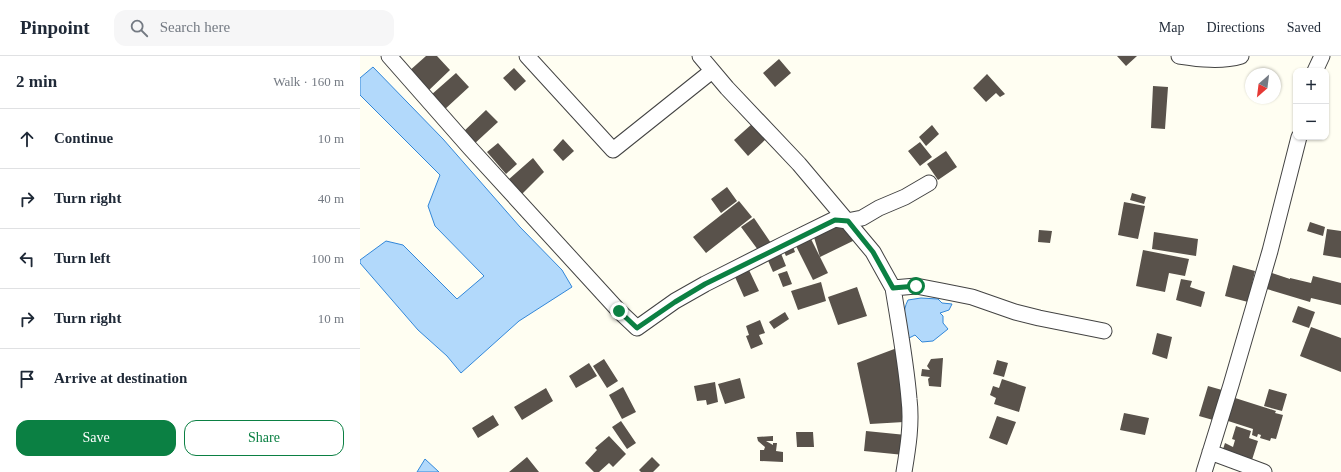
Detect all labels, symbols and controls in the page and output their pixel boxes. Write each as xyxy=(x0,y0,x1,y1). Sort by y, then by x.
search box xyxy=(114,10,394,46)
text: Pinpoint xyxy=(20,17,90,38)
icon: search xyxy=(128,17,150,39)
text: Search here xyxy=(160,19,230,35)
text: Map xyxy=(1159,20,1184,35)
text: Directions xyxy=(1206,20,1265,35)
text: Saved xyxy=(1287,20,1321,35)
north arrow xyxy=(1245,68,1281,104)
map controls xyxy=(1293,68,1329,140)
button: + xyxy=(1293,68,1329,104)
text: 2 min xyxy=(16,72,57,91)
text: Walk · 160 m xyxy=(273,74,344,89)
button: − xyxy=(1293,104,1329,140)
icon: ahead xyxy=(16,128,38,150)
text: Continue xyxy=(54,130,113,146)
text: 10 m xyxy=(318,131,344,146)
icon: right xyxy=(16,188,38,210)
text: Turn right xyxy=(54,190,121,206)
text: 40 m xyxy=(318,191,344,206)
icon: left xyxy=(16,248,38,270)
text: Turn left xyxy=(54,250,111,266)
text: 100 m xyxy=(311,251,344,266)
route start xyxy=(907,277,925,295)
route end xyxy=(610,302,628,320)
icon: right xyxy=(16,308,38,330)
text: Turn right xyxy=(54,310,121,326)
text: 10 m xyxy=(318,311,344,326)
icon: arrive xyxy=(16,368,38,390)
text: Arrive at destination xyxy=(54,370,187,386)
button: Save xyxy=(16,420,176,456)
button: Share xyxy=(184,420,344,456)

